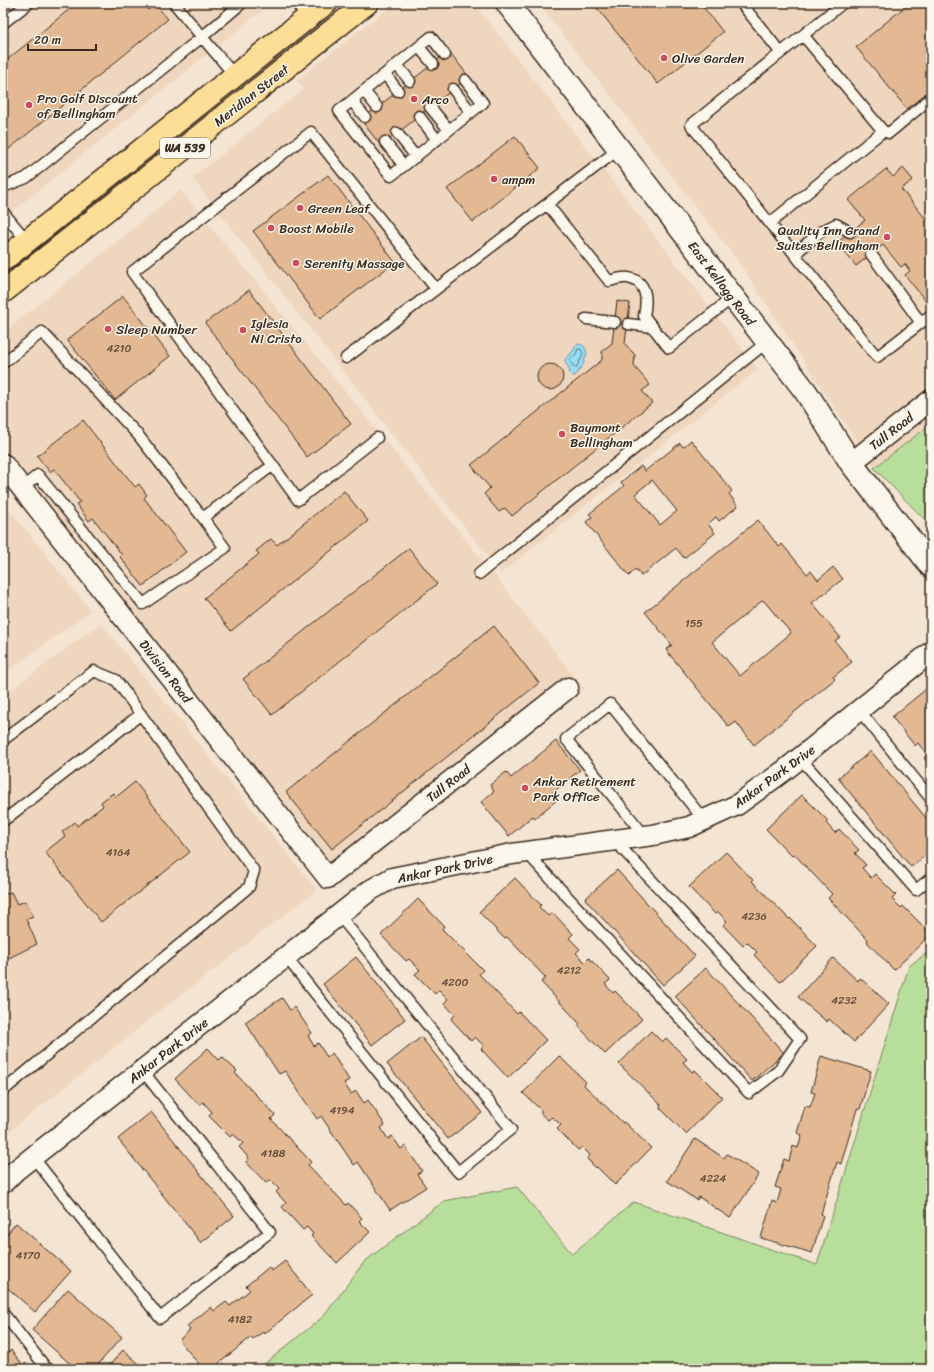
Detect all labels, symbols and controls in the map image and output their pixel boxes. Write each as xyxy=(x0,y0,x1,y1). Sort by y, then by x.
scale bar xyxy=(28,26,96,52)
text: 20 m xyxy=(34,29,61,51)
place label: Olive Garden xyxy=(672,47,744,70)
marker: Olive Garden xyxy=(659,53,669,63)
street label: Meridian Street xyxy=(208,58,295,132)
place label: Pro Golf Discount of Bellingham xyxy=(37,87,138,125)
place label: Arco xyxy=(421,88,449,111)
marker: Arco xyxy=(409,94,419,104)
marker: Pro Golf Discount of Bellingham xyxy=(24,100,34,110)
road number: WA 539 xyxy=(160,138,210,158)
place label: ampm xyxy=(502,168,535,191)
marker: ampm xyxy=(489,174,499,184)
place label: Green Leaf xyxy=(308,197,371,220)
marker: Green Leaf xyxy=(295,203,305,213)
place label: Boost Mobile xyxy=(279,217,354,240)
place label: Quality Inn Grand Suites Bellingham xyxy=(776,219,880,257)
marker: Boost Mobile xyxy=(266,223,276,233)
marker: Quality Inn Grand Suites Bellingham xyxy=(882,232,892,242)
street label: East Kellogg Road xyxy=(682,236,762,332)
place label: Serenity Massage xyxy=(304,252,405,275)
marker: Serenity Massage xyxy=(291,258,301,268)
place label: Iglesia Ni Cristo xyxy=(250,312,302,350)
place label: Sleep Number xyxy=(116,318,197,341)
marker: Sleep Number xyxy=(103,324,113,334)
marker: Iglesia Ni Cristo xyxy=(238,325,248,335)
house number: 4210 xyxy=(107,339,131,358)
street label: Tull Road xyxy=(864,406,920,456)
place label: Baymont Bellingham xyxy=(570,416,633,454)
marker: Baymont Bellingham xyxy=(557,429,567,439)
house number: 155 xyxy=(685,614,703,633)
street label: Division Road xyxy=(133,634,199,709)
street label: Ankar Park Drive xyxy=(727,738,821,815)
street label: Tull Road xyxy=(421,758,477,808)
place label: Ankar Retirement Park Office xyxy=(532,770,636,808)
marker: Ankar Retirement Park Office xyxy=(520,783,530,793)
house number: 4164 xyxy=(106,843,130,862)
street label: Ankar Park Drive xyxy=(394,847,495,890)
house number: 4236 xyxy=(741,907,767,926)
house number: 4212 xyxy=(557,961,582,980)
house number: 4200 xyxy=(441,973,469,992)
house number: 4232 xyxy=(831,991,857,1010)
street label: Ankar Park Drive xyxy=(122,1011,214,1090)
house number: 4194 xyxy=(329,1101,355,1120)
house number: 4188 xyxy=(261,1144,286,1163)
house number: 4224 xyxy=(700,1169,726,1188)
house number: 4170 xyxy=(16,1246,40,1265)
house number: 4182 xyxy=(228,1310,253,1329)

